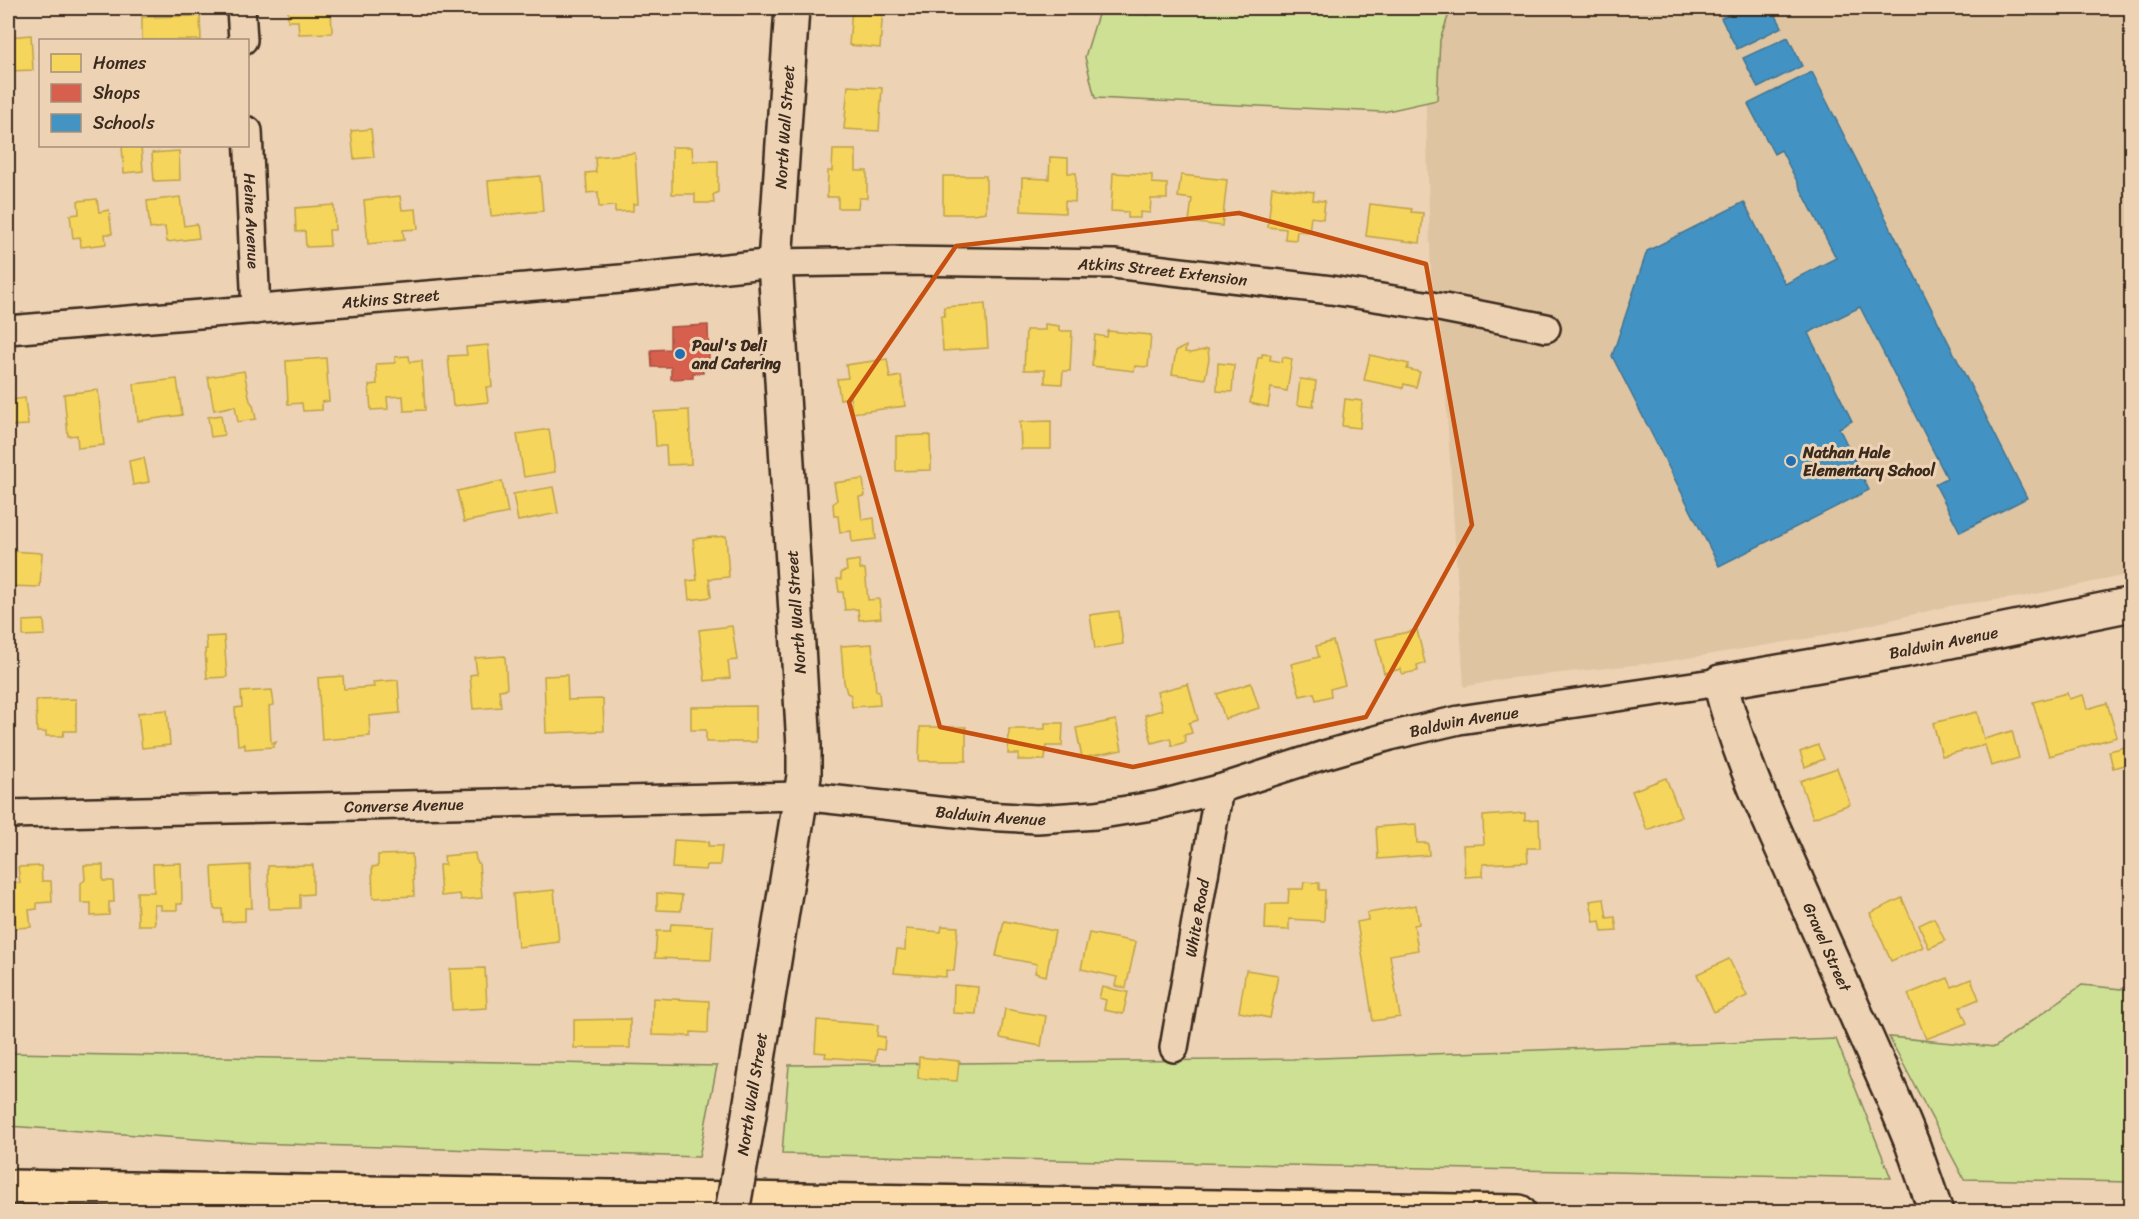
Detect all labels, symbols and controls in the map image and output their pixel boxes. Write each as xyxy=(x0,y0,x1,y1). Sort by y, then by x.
legend xyxy=(39,39,249,147)
text: Homes xyxy=(93,47,147,79)
street label: North Wall Street xyxy=(765,64,803,190)
text: Shops xyxy=(93,77,140,109)
text: Schools xyxy=(93,107,155,139)
street label: Heine Avenue xyxy=(235,172,269,270)
street label: Atkins Street Extension xyxy=(1077,249,1249,294)
street label: Atkins Street xyxy=(340,280,441,317)
place label: Paul's Deli and Catering xyxy=(691,331,781,378)
marker: Paul's Deli and Catering xyxy=(673,347,687,361)
place label: Nathan Hale Elementary School xyxy=(1802,438,1936,485)
marker: Nathan Hale Elementary School xyxy=(1784,454,1798,468)
street label: North Wall Street xyxy=(777,549,815,675)
street label: Baldwin Avenue xyxy=(1887,617,2001,667)
street label: Baldwin Avenue xyxy=(1406,697,1521,746)
street label: Converse Avenue xyxy=(344,789,464,821)
street label: Baldwin Avenue xyxy=(934,796,1047,834)
street label: White Road xyxy=(1176,875,1218,959)
street label: Gravel Street xyxy=(1794,898,1860,997)
street label: North Wall Street xyxy=(728,1030,776,1158)

